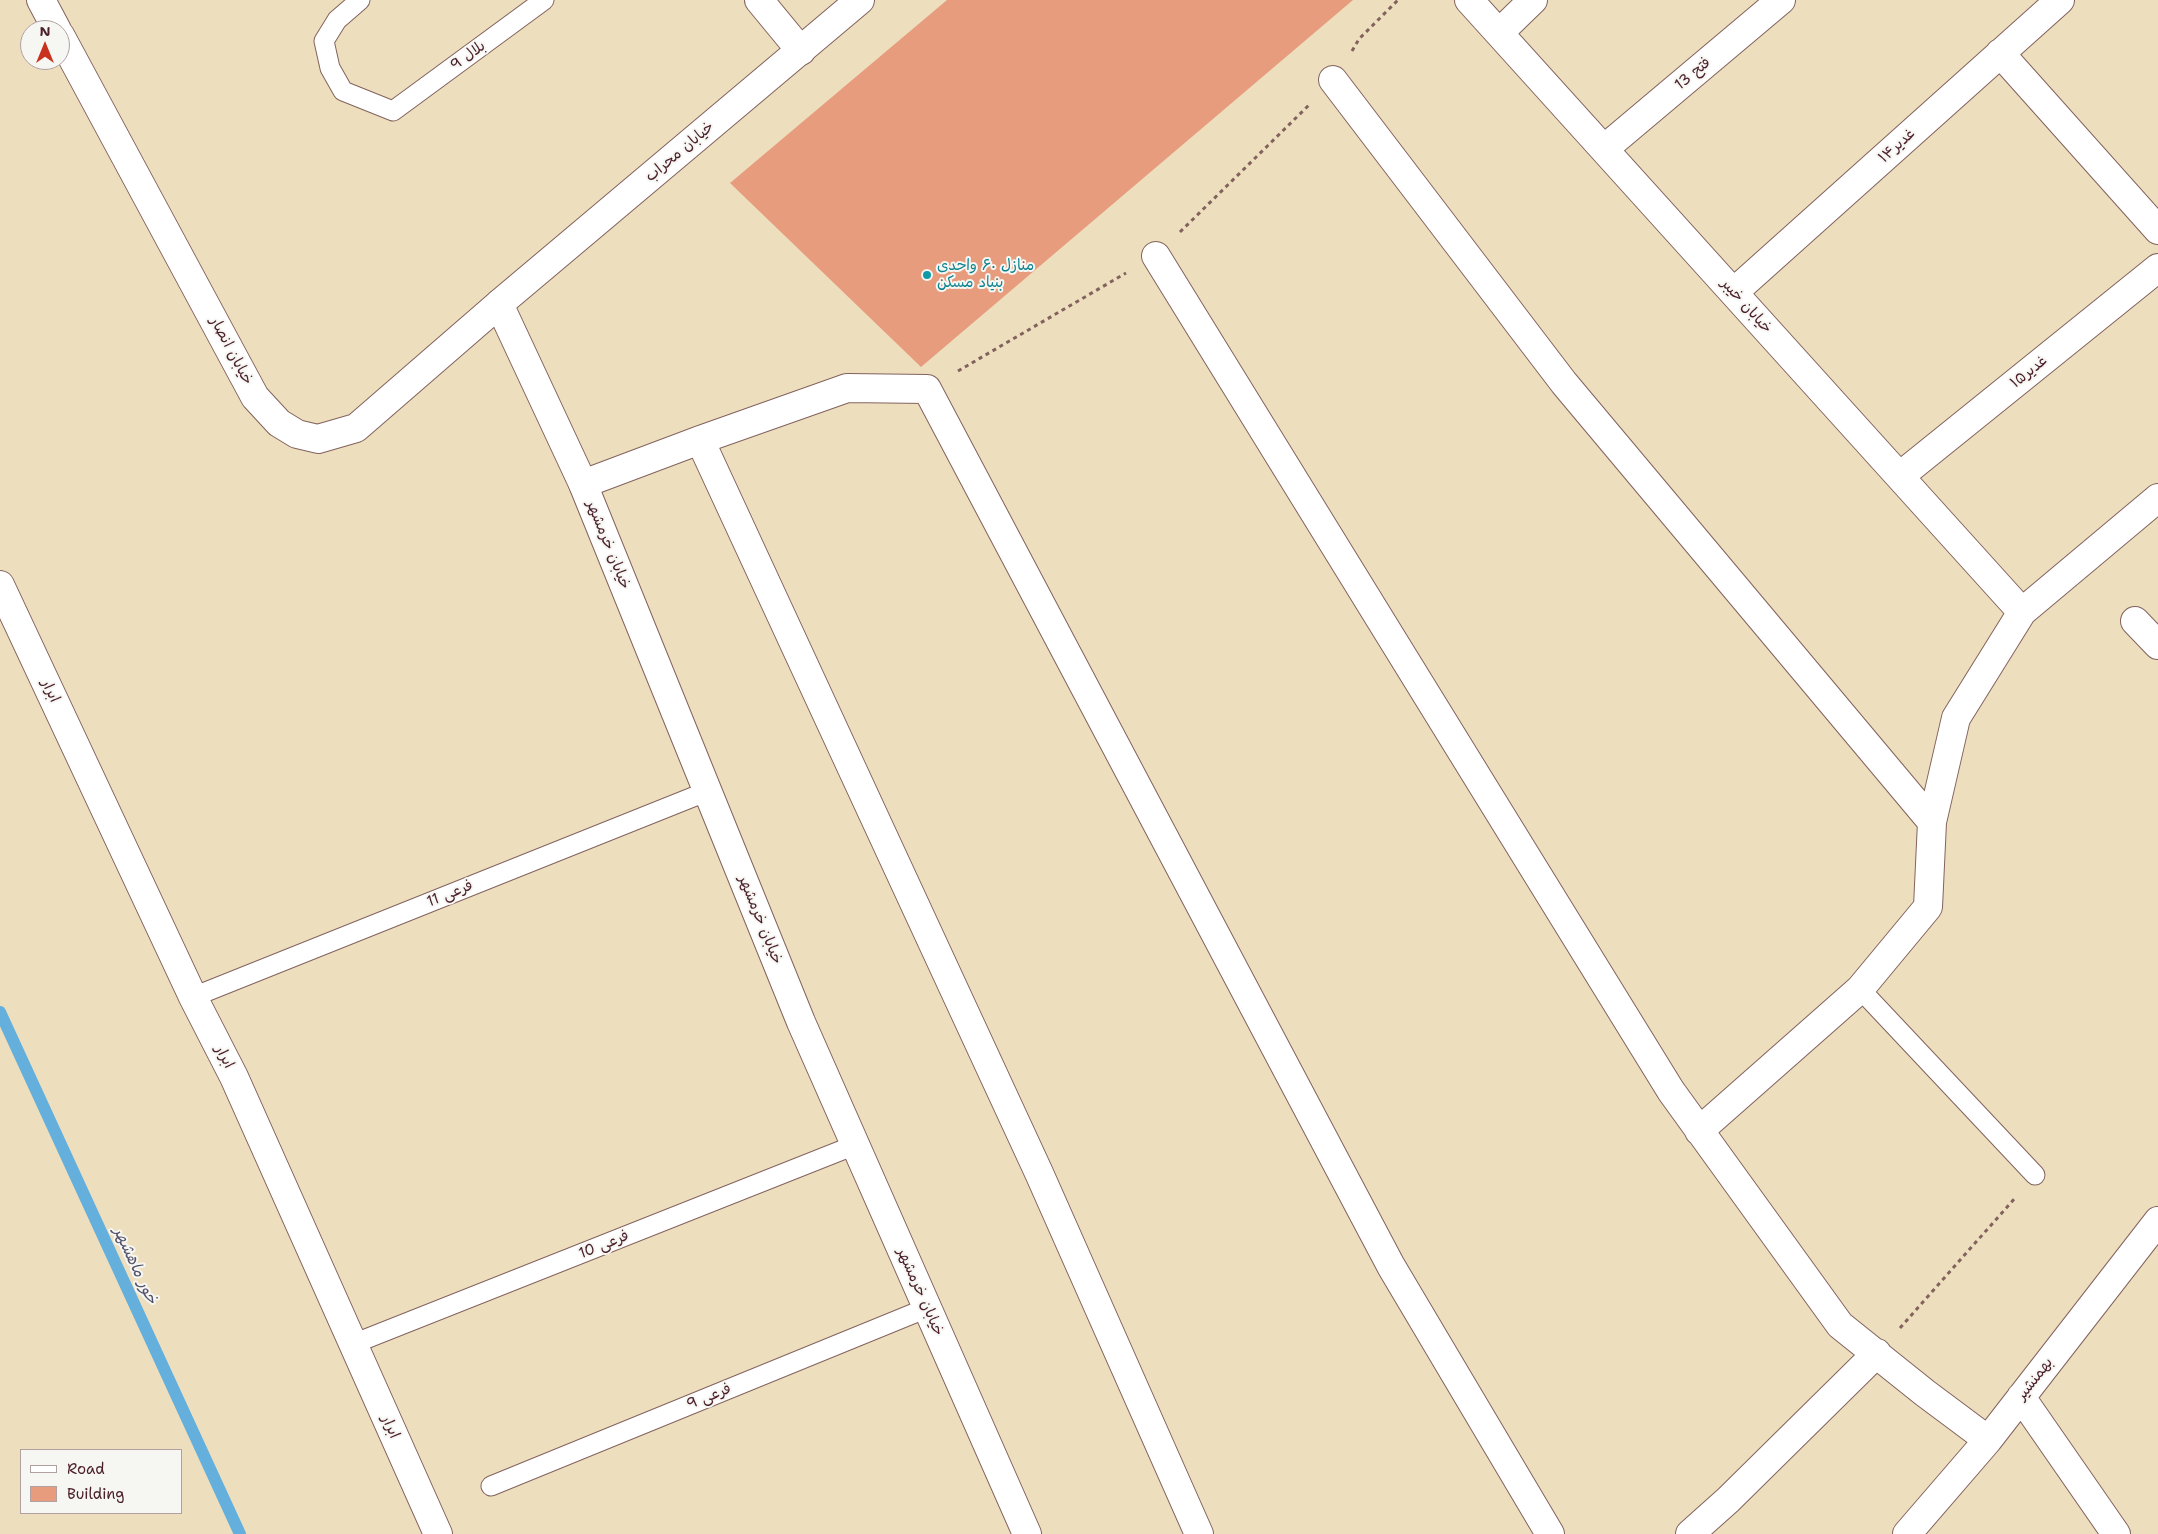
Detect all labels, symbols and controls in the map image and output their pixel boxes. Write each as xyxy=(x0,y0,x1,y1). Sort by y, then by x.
north arrow xyxy=(20,20,70,70)
text: N xyxy=(39,22,51,40)
street label: بلال 9 xyxy=(447,37,489,75)
street label: فتح 13 xyxy=(1671,54,1715,94)
street label: خیابان محراب xyxy=(642,118,718,186)
street label: غدیر۱۴ xyxy=(1875,125,1919,167)
place label: منازل ۶۰ واحدی بنیاد مسکن xyxy=(937,257,1034,292)
marker: منازل ۶۰ واحدی بنیاد مسکن xyxy=(921,269,933,281)
street label: خیابان خیبر xyxy=(1717,275,1775,337)
street label: خیابان انصار xyxy=(206,314,256,388)
street label: غدیر۱۵ xyxy=(2007,352,2051,392)
street label: خیابان خرمشهر xyxy=(582,498,634,592)
street label: ابرار xyxy=(37,676,63,706)
street label: خیابان خرمشهر xyxy=(734,873,786,967)
street label: فرعی 11 xyxy=(424,877,476,911)
street label: ابرار xyxy=(211,1042,237,1072)
water label: خور ماهشهر xyxy=(109,1225,161,1307)
street label: فرعی 10 xyxy=(576,1227,632,1263)
street label: خیابان خرمشهر xyxy=(893,1245,947,1339)
street label: بهمنشیر xyxy=(2013,1354,2057,1404)
street label: فرعی 9 xyxy=(684,1380,734,1414)
street label: ابرار xyxy=(377,1412,403,1442)
legend xyxy=(20,1449,182,1514)
text: Road xyxy=(67,1459,105,1479)
text: Building xyxy=(67,1484,124,1504)

